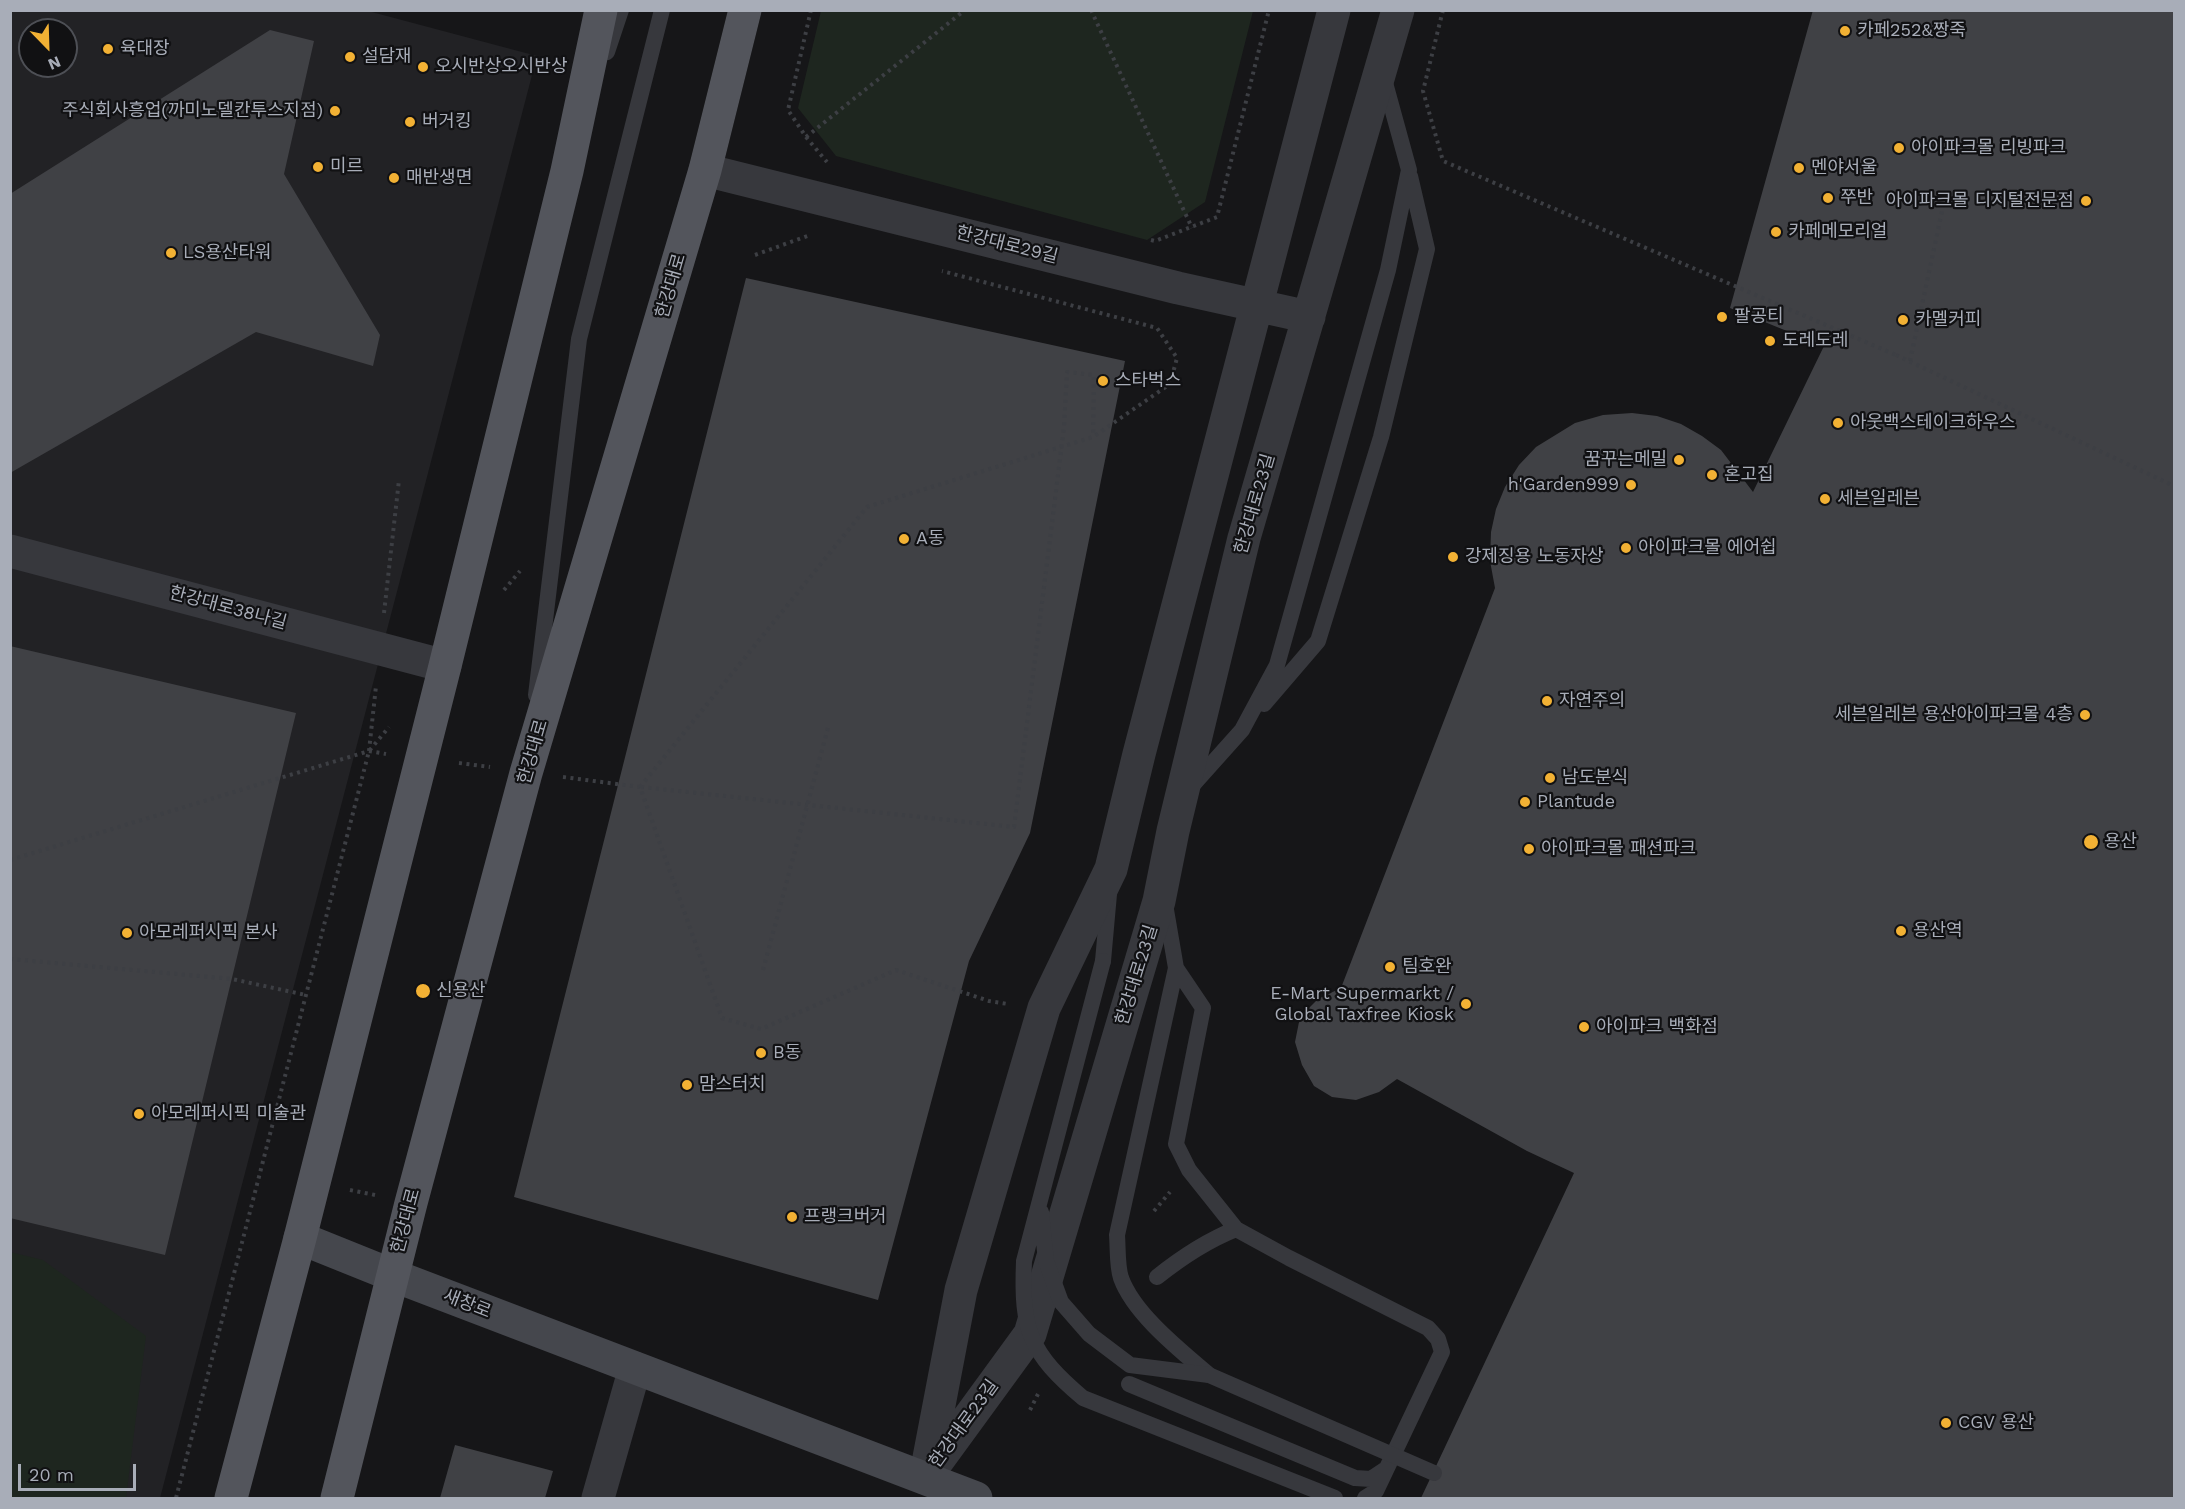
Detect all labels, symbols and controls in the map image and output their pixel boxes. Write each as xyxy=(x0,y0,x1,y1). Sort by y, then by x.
north arrow xyxy=(18,18,78,78)
place label: 카페252&짱죽 xyxy=(1857,20,1966,42)
marker: 카페252&짱죽 xyxy=(1838,24,1852,38)
place label: 육대장 xyxy=(120,38,170,60)
marker: 육대장 xyxy=(101,42,115,56)
place label: 설담재 xyxy=(362,46,412,68)
marker: 설담재 xyxy=(343,50,357,64)
text: N xyxy=(45,52,64,74)
place label: 오시반상오시반상 xyxy=(435,56,567,78)
marker: 오시반상오시반상 xyxy=(416,60,430,74)
place label: 주식회사흥업(까미노델칸투스지점) xyxy=(62,100,323,122)
marker: 주식회사흥업(까미노델칸투스지점) xyxy=(328,104,342,118)
place label: 버거킹 xyxy=(422,111,472,133)
marker: 버거킹 xyxy=(403,115,417,129)
place label: 아이파크몰 리빙파크 xyxy=(1911,137,2066,159)
marker: 아이파크몰 리빙파크 xyxy=(1892,141,1906,155)
place label: 미르 xyxy=(330,156,363,178)
place label: 멘야서울 xyxy=(1811,157,1877,179)
marker: 미르 xyxy=(311,160,325,174)
marker: 멘야서울 xyxy=(1792,161,1806,175)
place label: 매반생면 xyxy=(406,167,472,189)
marker: 매반생면 xyxy=(387,171,401,185)
place label: 쭈반 xyxy=(1840,187,1873,209)
place label: 아이파크몰 디지털전문점 xyxy=(1886,190,2074,212)
marker: 쭈반 xyxy=(1821,191,1835,205)
marker: 아이파크몰 디지털전문점 xyxy=(2079,194,2093,208)
place label: 카페메모리얼 xyxy=(1788,221,1887,243)
street label: 한강대로29길 xyxy=(954,222,1060,268)
marker: 카페메모리얼 xyxy=(1769,225,1783,239)
place label: LS용산타워 xyxy=(183,242,272,264)
marker: LS용산타워 xyxy=(164,246,178,260)
street label: 한강대로 xyxy=(651,251,691,321)
place label: 팔공티 xyxy=(1734,306,1784,328)
place label: 카멜커피 xyxy=(1915,309,1981,331)
marker: 팔공티 xyxy=(1715,310,1729,324)
marker: 카멜커피 xyxy=(1896,313,1910,327)
place label: 도레도레 xyxy=(1782,330,1848,352)
marker: 도레도레 xyxy=(1763,334,1777,348)
place label: 스타벅스 xyxy=(1115,370,1181,392)
marker: 스타벅스 xyxy=(1096,374,1110,388)
place label: 아웃백스테이크하우스 xyxy=(1850,412,2016,434)
marker: 아웃백스테이크하우스 xyxy=(1831,416,1845,430)
place label: 꿈꾸는메밀 xyxy=(1584,449,1667,471)
street label: 한강대로23길 xyxy=(1230,451,1280,557)
marker: 꿈꾸는메밀 xyxy=(1672,453,1686,467)
place label: 혼고집 xyxy=(1724,464,1774,486)
marker: 혼고집 xyxy=(1705,468,1719,482)
place label: h'Garden999 xyxy=(1508,474,1619,496)
marker: h'Garden999 xyxy=(1624,478,1638,492)
place label: 세븐일레븐 xyxy=(1837,488,1920,510)
marker: 세븐일레븐 xyxy=(1818,492,1832,506)
place label: A동 xyxy=(916,528,944,550)
marker: A동 xyxy=(897,532,911,546)
place label: 아이파크몰 에어쉽 xyxy=(1638,537,1777,559)
marker: 아이파크몰 에어쉽 xyxy=(1619,541,1633,555)
place label: 강제징용 노동자상 xyxy=(1465,546,1604,568)
marker: 강제징용 노동자상 xyxy=(1446,550,1460,564)
street label: 한강대로38나길 xyxy=(167,582,289,634)
place label: 자연주의 xyxy=(1559,690,1625,712)
marker: 자연주의 xyxy=(1540,694,1554,708)
place label: 세븐일레븐 용산아이파크몰 4층 xyxy=(1834,704,2073,726)
marker: 세븐일레븐 용산아이파크몰 4층 xyxy=(2078,708,2092,722)
street label: 한강대로 xyxy=(513,717,553,787)
place label: 남도분식 xyxy=(1562,767,1628,789)
marker: 남도분식 xyxy=(1543,771,1557,785)
place label: Plantude xyxy=(1537,791,1615,813)
marker: Plantude xyxy=(1518,795,1532,809)
place label: 용산 xyxy=(2104,831,2137,853)
marker: 용산 xyxy=(2082,833,2100,851)
place label: 아이파크몰 패션파크 xyxy=(1541,838,1696,860)
marker: 아이파크몰 패션파크 xyxy=(1522,842,1536,856)
place label: 용산역 xyxy=(1913,920,1963,942)
place label: 아모레퍼시픽 본사 xyxy=(139,922,278,944)
street label: 한강대로23길 xyxy=(1111,922,1163,1028)
marker: 용산역 xyxy=(1894,924,1908,938)
marker: 아모레퍼시픽 본사 xyxy=(120,926,134,940)
place label: 팀호완 xyxy=(1402,956,1452,978)
marker: 팀호완 xyxy=(1383,960,1397,974)
place label: 신용산 xyxy=(436,980,486,1002)
marker: 신용산 xyxy=(414,982,432,1000)
place label: E-Mart Supermarkt / Global Taxfree Kiosk xyxy=(1270,983,1454,1026)
marker: E-Mart Supermarkt / Global Taxfree Kiosk xyxy=(1459,997,1473,1011)
place label: 아이파크 백화점 xyxy=(1596,1016,1718,1038)
marker: 아이파크 백화점 xyxy=(1577,1020,1591,1034)
place label: B동 xyxy=(773,1042,801,1064)
marker: B동 xyxy=(754,1046,768,1060)
place label: 맘스터치 xyxy=(699,1074,765,1096)
marker: 맘스터치 xyxy=(680,1078,694,1092)
place label: 아모레퍼시픽 미술관 xyxy=(151,1103,306,1125)
marker: 아모레퍼시픽 미술관 xyxy=(132,1107,146,1121)
street label: 한강대로 xyxy=(387,1186,425,1256)
place label: 프랭크버거 xyxy=(804,1206,887,1228)
marker: 프랭크버거 xyxy=(785,1210,799,1224)
street label: 새창로 xyxy=(440,1285,494,1323)
street label: 한강대로23길 xyxy=(925,1376,1003,1472)
place label: CGV 용산 xyxy=(1958,1412,2034,1434)
marker: CGV 용산 xyxy=(1939,1416,1953,1430)
scale bar xyxy=(21,1452,140,1490)
text: 20 m xyxy=(29,1464,74,1485)

